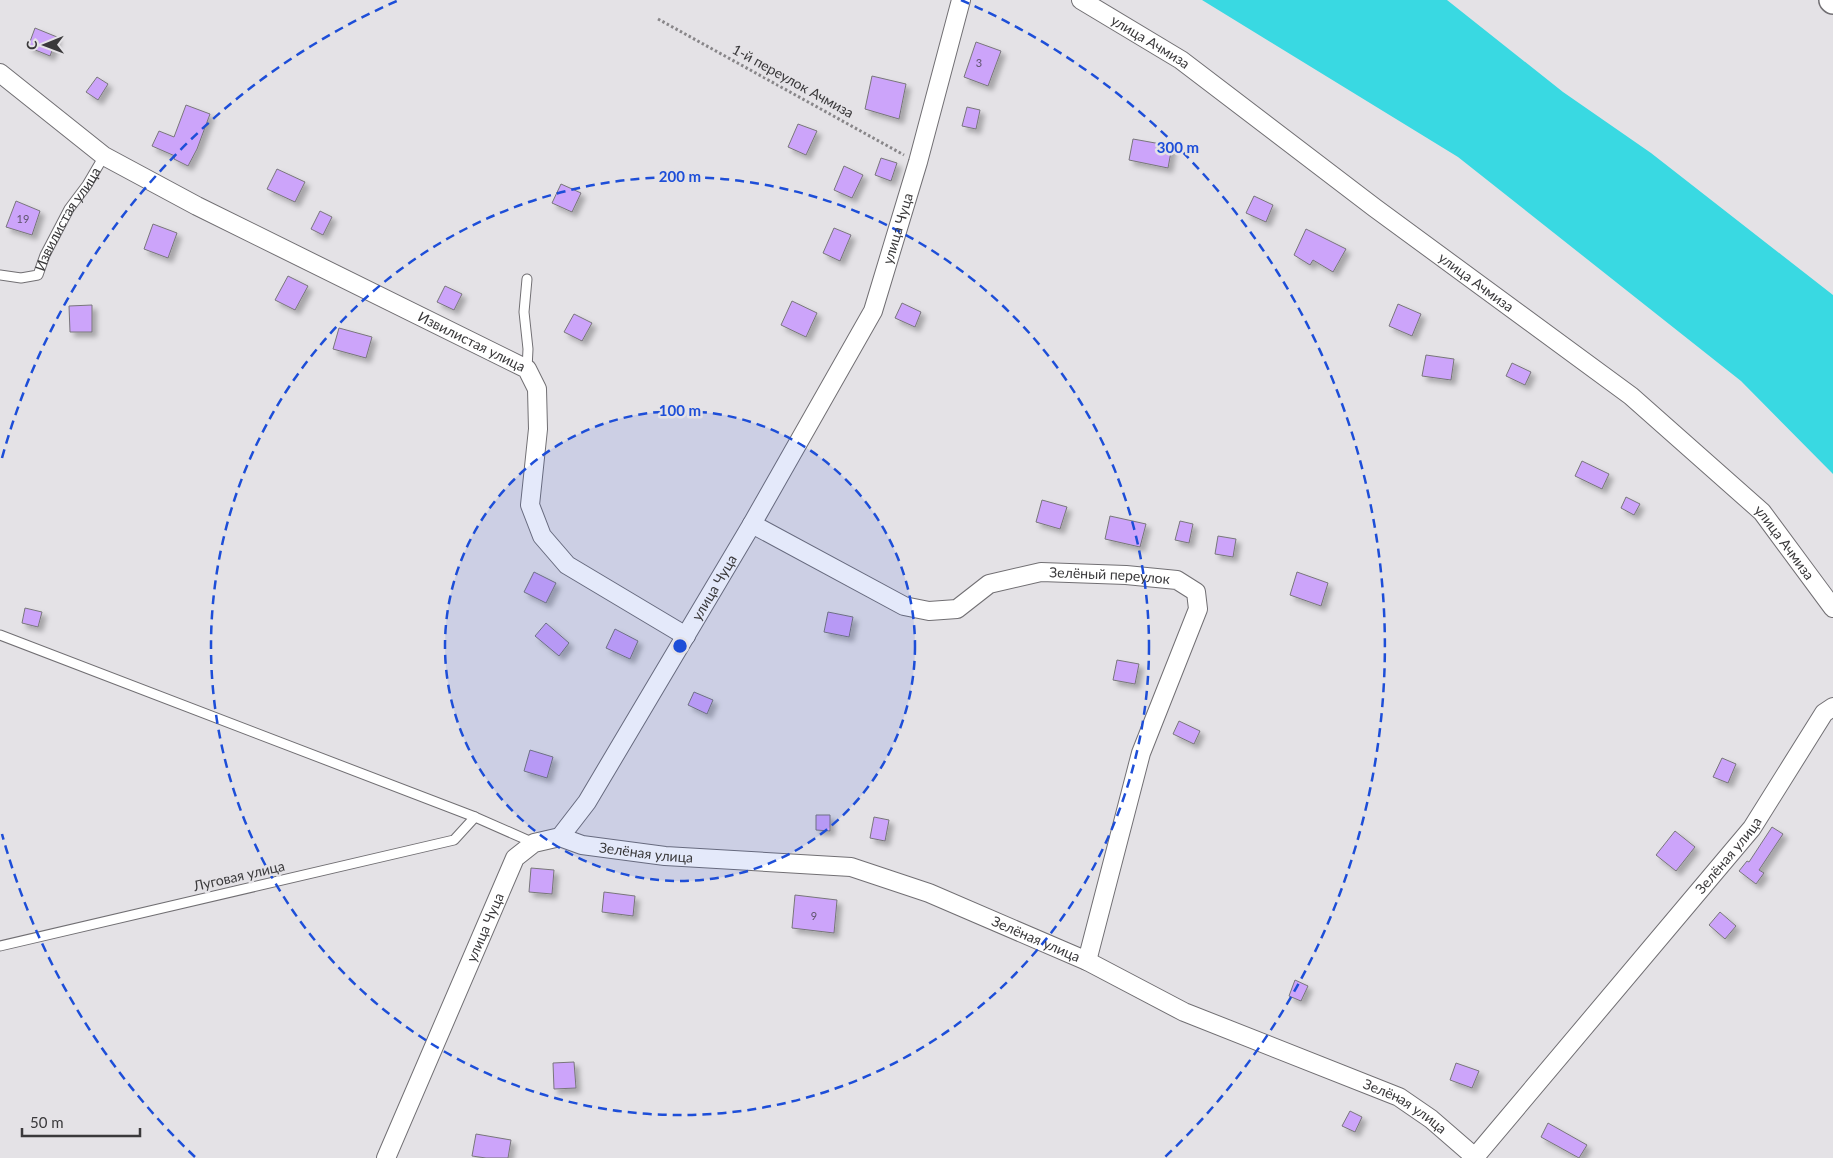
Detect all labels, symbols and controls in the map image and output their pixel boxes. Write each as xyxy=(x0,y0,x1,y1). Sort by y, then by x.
street label: улица Ачмиза xyxy=(1108,11,1194,72)
north arrow xyxy=(20,20,70,70)
text: С xyxy=(23,40,40,50)
street label: 1-й переулок Ачмиза xyxy=(730,40,857,121)
house number: 3 xyxy=(976,56,982,69)
text: 300 m xyxy=(1157,138,1199,156)
street label: Извилистая улица xyxy=(31,164,104,273)
text: 200 m xyxy=(659,167,701,185)
street label: улица Чуца xyxy=(879,191,916,266)
house number: 19 xyxy=(17,212,29,225)
street label: улица Ачмиза xyxy=(1435,249,1517,315)
street label: Извилистая улица xyxy=(415,308,528,375)
text: 100 m xyxy=(659,401,701,419)
street label: улица Ачмиза xyxy=(1752,501,1818,583)
street label: улица Чуца xyxy=(688,551,740,623)
street label: Зелёный переулок xyxy=(1049,563,1172,587)
centre of rings xyxy=(671,637,689,655)
street label: Зелёная улица xyxy=(1691,814,1765,897)
street label: Зелёная улица xyxy=(598,838,694,866)
street label: Луговая улица xyxy=(191,857,286,895)
street label: улица Чуца xyxy=(462,890,507,964)
house number: 9 xyxy=(811,909,817,922)
street label: Зелёная улица xyxy=(989,912,1083,965)
street label: Зелёная улица xyxy=(1361,1075,1451,1137)
scale bar xyxy=(22,1106,140,1138)
text: 50 m xyxy=(30,1113,64,1131)

